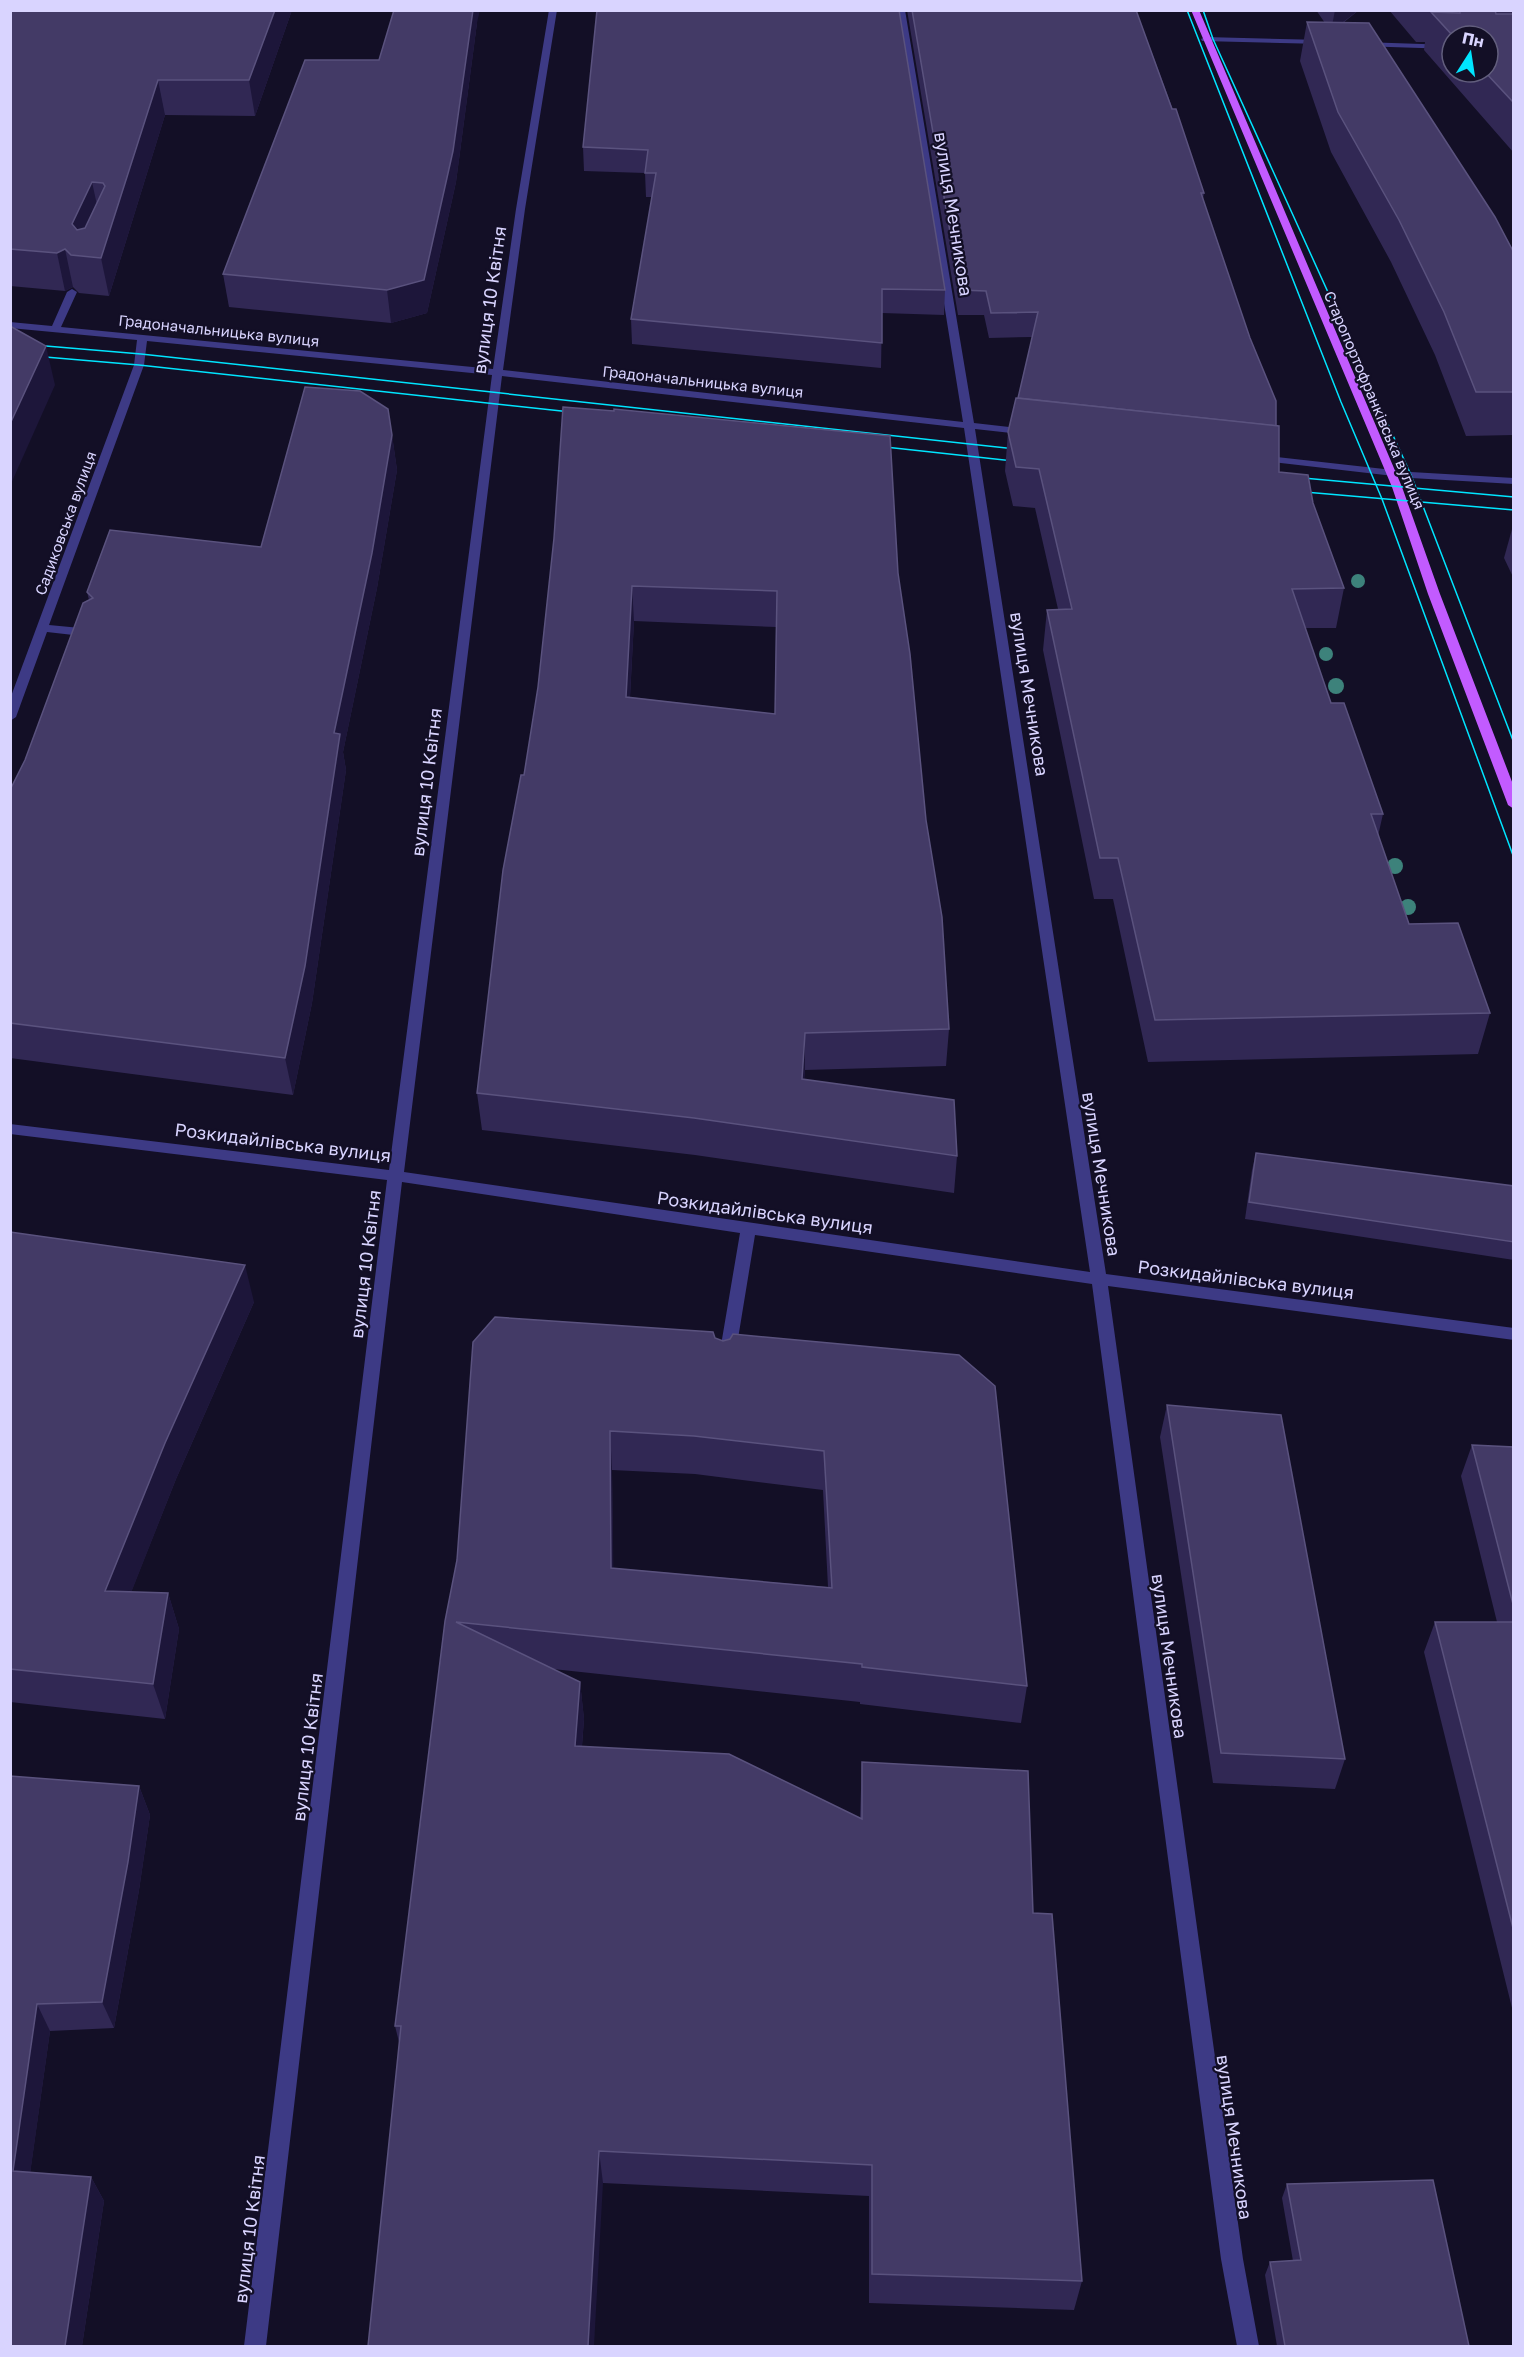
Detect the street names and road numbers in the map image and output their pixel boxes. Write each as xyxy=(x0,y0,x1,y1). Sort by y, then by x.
street label: вулиця Мечникова xyxy=(930,130,978,298)
street label: вулиця 10 Квітня xyxy=(468,225,510,375)
street label: Старопортофранківська вулиця xyxy=(1321,288,1429,512)
street label: Градоначальницька вулиця xyxy=(118,310,320,350)
street label: Градоначальницька вулиця xyxy=(602,361,804,401)
street label: Садиковська вулиця xyxy=(31,449,99,597)
street label: вулиця Мечникова xyxy=(1006,610,1054,778)
street label: вулиця 10 Квітня xyxy=(406,707,446,857)
street label: вулиця Мечникова xyxy=(1078,1090,1126,1258)
street label: Розкидайлівська вулиця xyxy=(174,1118,392,1166)
street label: Розкидайлівська вулиця xyxy=(656,1186,874,1238)
street label: вулиця 10 Квітня xyxy=(345,1189,385,1339)
street label: Розкидайлівська вулиця xyxy=(1137,1255,1355,1303)
street label: вулиця Мечникова xyxy=(1148,1572,1192,1740)
street label: вулиця 10 Квітня xyxy=(287,1672,327,1822)
street label: вулиця Мечникова xyxy=(1213,2053,1257,2221)
street label: вулиця 10 Квітня xyxy=(229,2154,269,2304)

